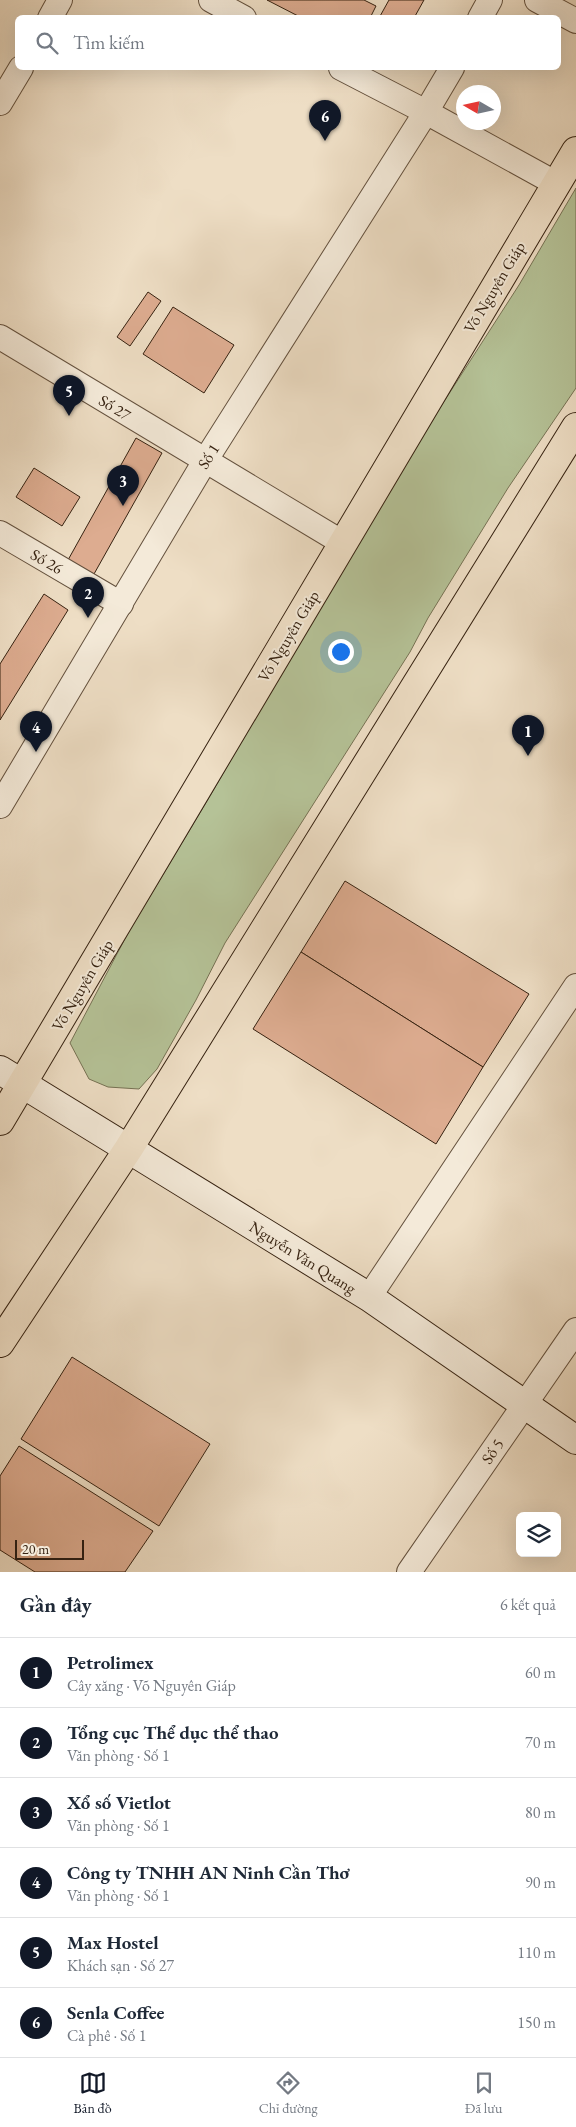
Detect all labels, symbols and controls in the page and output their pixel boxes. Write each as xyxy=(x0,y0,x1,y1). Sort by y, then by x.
search box xyxy=(15,15,561,70)
icon: search xyxy=(33,29,61,57)
text: Tìm kiếm xyxy=(73,30,145,55)
north arrow xyxy=(456,85,501,130)
pin: 6 xyxy=(309,100,341,141)
street label: Võ Nguyên Giáp xyxy=(459,238,530,337)
pin: 5 xyxy=(53,375,85,416)
street label: Số 27 xyxy=(95,390,135,425)
street label: Số 1 xyxy=(193,440,224,473)
pin: 3 xyxy=(107,465,139,506)
street label: Số 26 xyxy=(27,544,67,579)
pin: 2 xyxy=(72,577,104,618)
street label: Võ Nguyên Giáp xyxy=(253,587,324,686)
your location xyxy=(328,639,354,665)
pin: 4 xyxy=(20,711,52,752)
pin: 1 xyxy=(512,715,544,756)
street label: Võ Nguyên Giáp xyxy=(47,936,118,1035)
street label: Nguyễn Văn Quang xyxy=(245,1216,361,1299)
street label: Số 5 xyxy=(476,1435,508,1468)
map controls xyxy=(516,1512,561,1557)
button: layers xyxy=(516,1512,561,1557)
scale bar xyxy=(15,1537,84,1560)
text: 20 m xyxy=(22,1540,49,1558)
text: Gần đây xyxy=(20,1591,92,1618)
text: 6 kết quả xyxy=(500,1594,556,1615)
text: Petrolimex xyxy=(67,1650,154,1675)
text: 1 xyxy=(32,1662,40,1683)
text: 60 m xyxy=(525,1662,556,1683)
text: Cây xăng · Võ Nguyên Giáp xyxy=(67,1675,236,1696)
text: Tổng cục Thể dục thể thao xyxy=(67,1720,278,1745)
text: 2 xyxy=(32,1732,40,1753)
text: 70 m xyxy=(525,1732,556,1753)
text: Văn phòng · Số 1 xyxy=(67,1745,170,1766)
text: Xổ số Vietlot xyxy=(67,1790,171,1815)
text: 3 xyxy=(32,1802,40,1823)
text: 80 m xyxy=(525,1802,556,1823)
text: Văn phòng · Số 1 xyxy=(67,1815,170,1836)
text: Công ty TNHH AN Ninh Cần Thơ xyxy=(67,1860,350,1885)
text: 4 xyxy=(32,1872,40,1893)
text: 90 m xyxy=(525,1872,556,1893)
text: Văn phòng · Số 1 xyxy=(67,1885,170,1906)
text: Max Hostel xyxy=(67,1930,159,1955)
text: 5 xyxy=(32,1942,40,1963)
text: 110 m xyxy=(517,1942,556,1963)
text: Khách sạn · Số 27 xyxy=(67,1955,174,1976)
text: Senla Coffee xyxy=(67,2000,165,2025)
text: 6 xyxy=(32,2012,40,2033)
text: 150 m xyxy=(517,2012,556,2033)
text: Cà phê · Số 1 xyxy=(67,2025,146,2046)
tab: Bản đồ xyxy=(74,2069,112,2117)
tab: Chỉ đường xyxy=(259,2069,318,2117)
tab: Đã lưu xyxy=(465,2069,502,2117)

